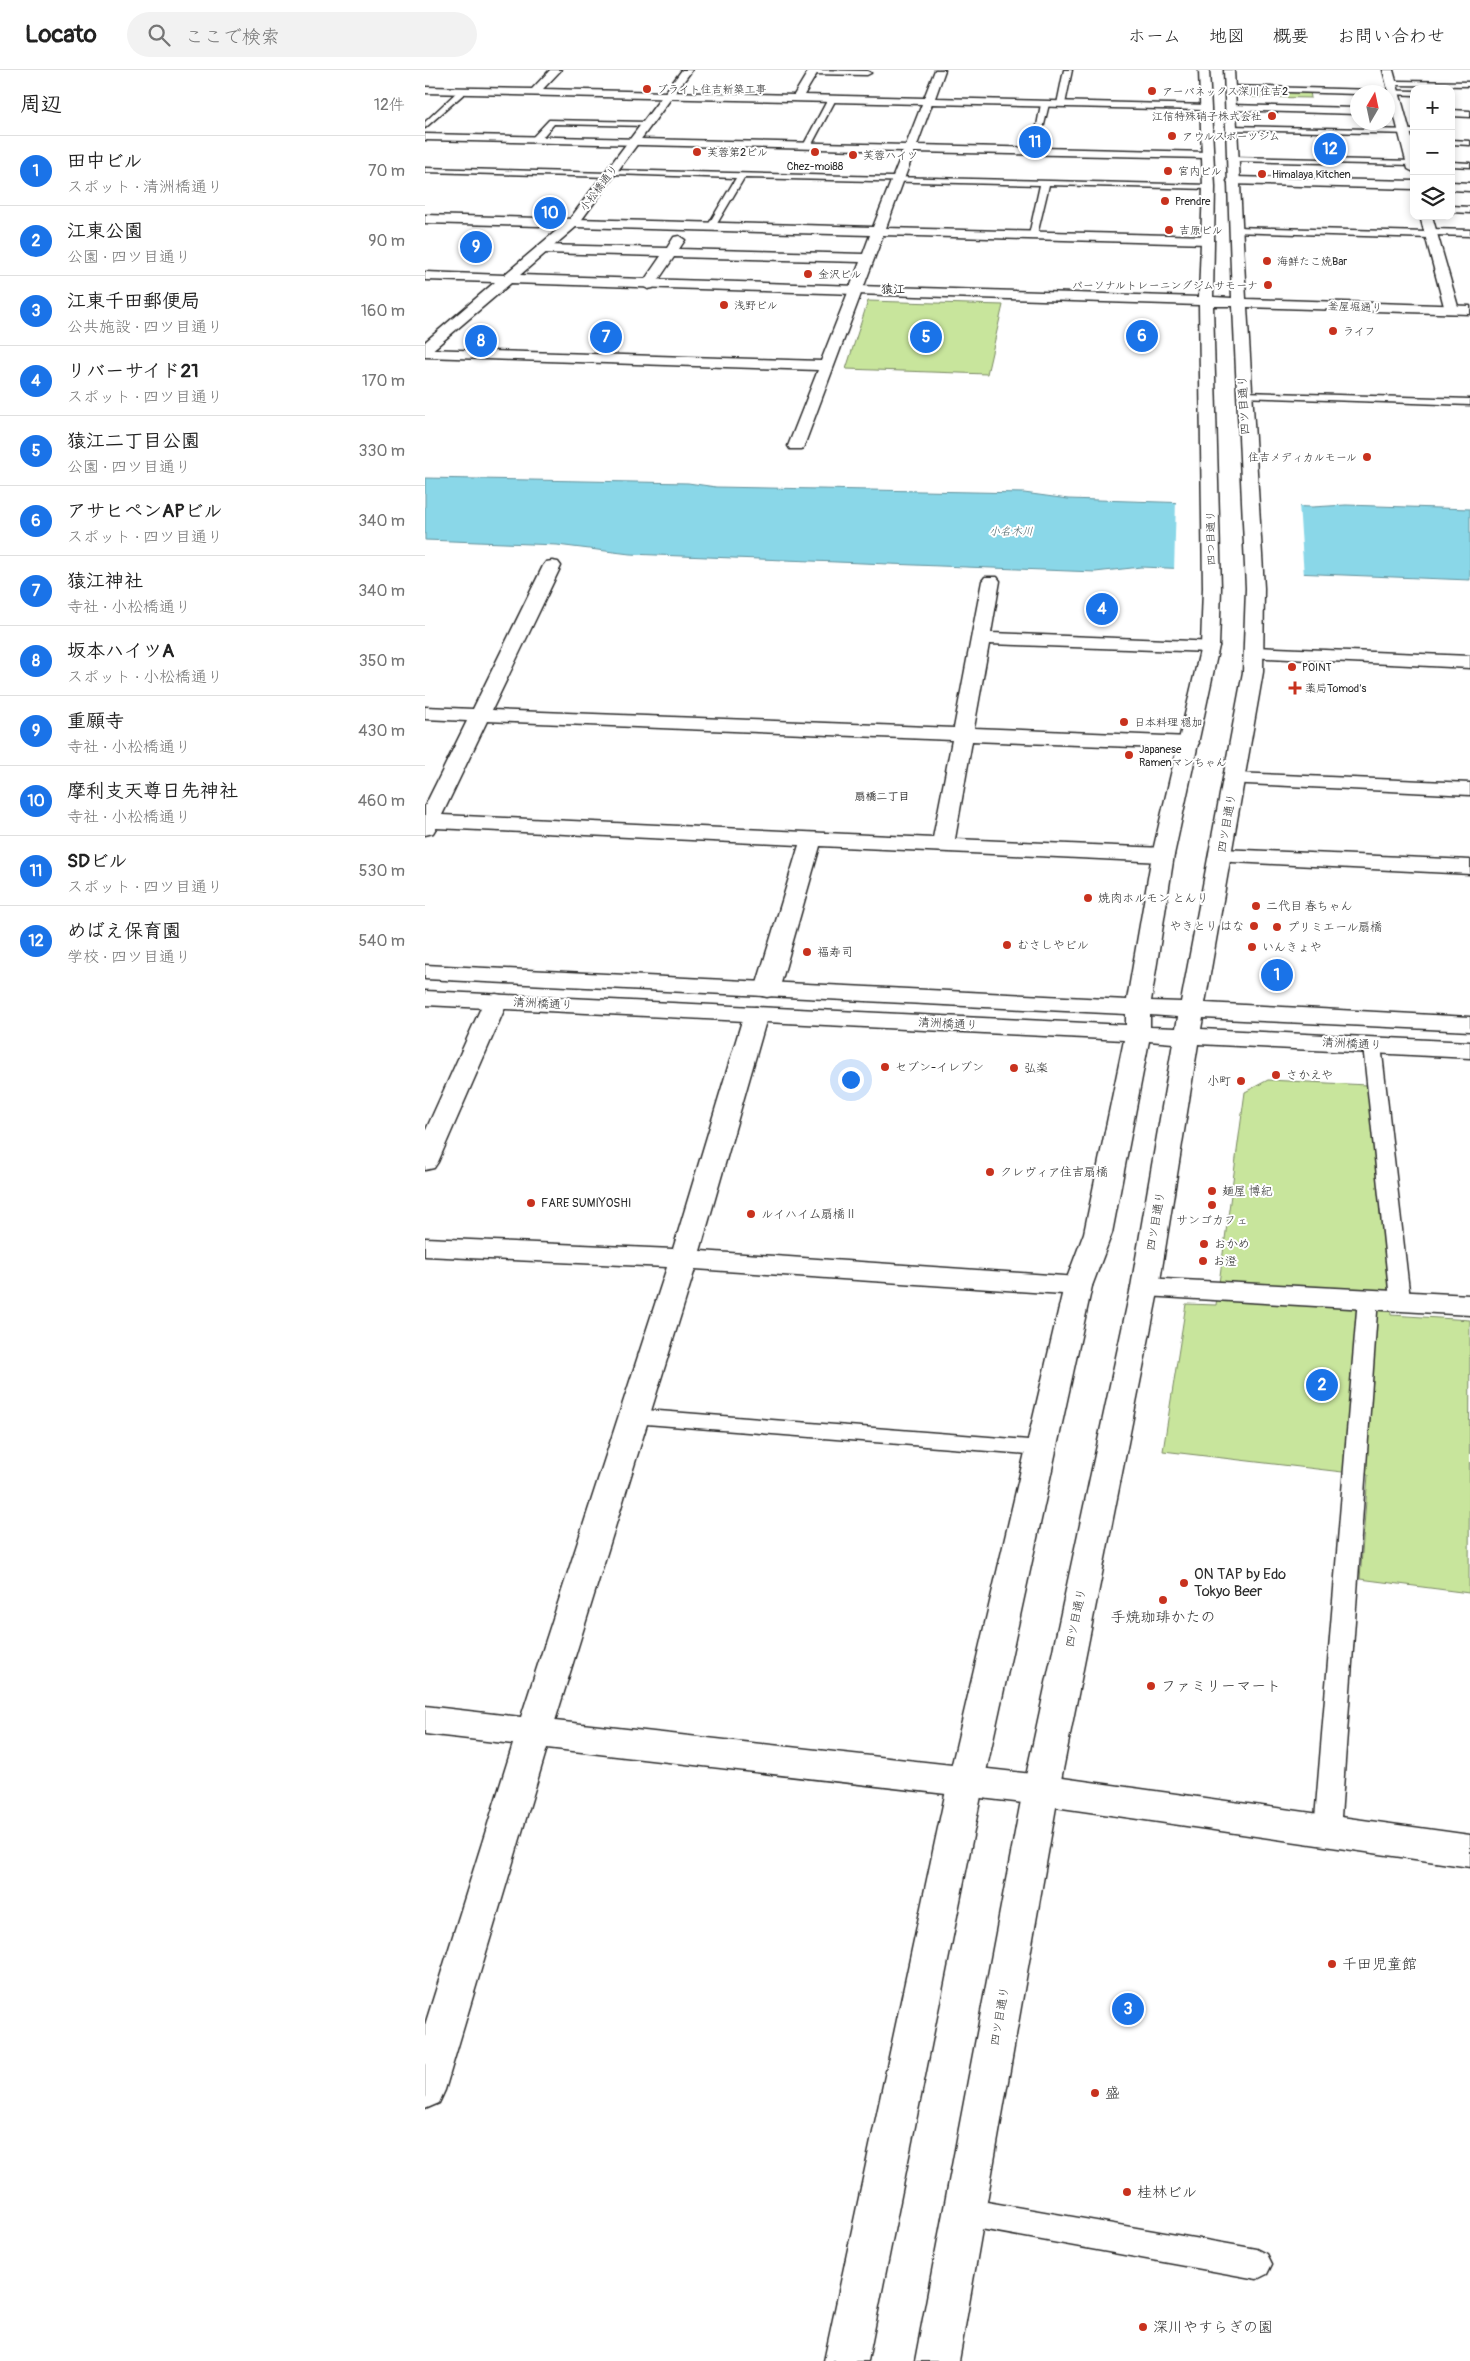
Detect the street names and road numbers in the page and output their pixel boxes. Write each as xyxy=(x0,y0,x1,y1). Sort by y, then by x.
street label: 小松橋通り xyxy=(577,162,621,214)
street label: 釜屋堀通り xyxy=(1327,300,1383,314)
street label: 四ツ目通り xyxy=(1235,375,1253,435)
street label: 四つ目通り xyxy=(1204,510,1218,566)
street label: 四ツ目通り xyxy=(1214,792,1240,854)
street label: 清洲橋通り xyxy=(513,995,573,1013)
street label: 清洲橋通り xyxy=(918,1015,978,1033)
street label: 清洲橋通り xyxy=(1322,1035,1382,1053)
street label: 四ツ目通り xyxy=(1143,1190,1169,1252)
street label: 四ツ目通り xyxy=(1062,1587,1090,1649)
street label: 四ツ目通り xyxy=(987,1985,1013,2047)

